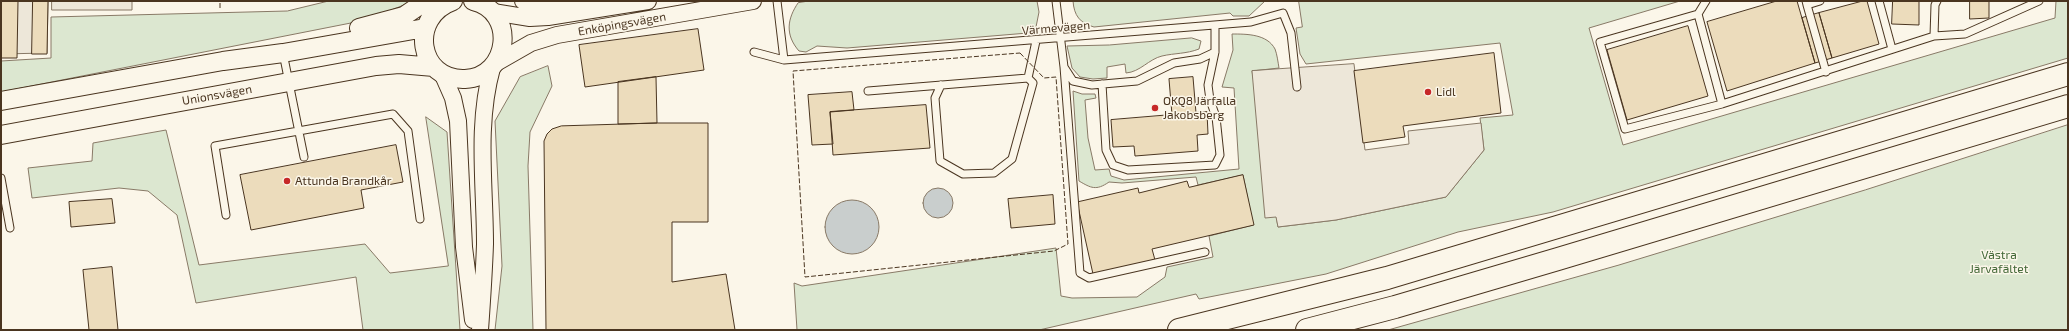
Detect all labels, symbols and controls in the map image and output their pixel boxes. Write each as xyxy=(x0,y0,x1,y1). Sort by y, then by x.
street label: Enköpingsvägen xyxy=(577,9,667,39)
street label: Värmevägen xyxy=(1021,18,1091,38)
street label: Unionsvägen xyxy=(181,82,253,108)
place label: Lidl xyxy=(1436,85,1456,99)
marker: Lidl xyxy=(1423,87,1433,97)
place label: OKQ8 Järfalla Jakobsberg xyxy=(1163,94,1236,122)
marker: OKQ8 Järfalla Jakobsberg xyxy=(1150,103,1160,113)
place label: Attunda Brandkår xyxy=(295,174,392,188)
marker: Attunda Brandkår xyxy=(282,176,292,186)
park label: Västra Järvafältet xyxy=(1970,248,2028,276)

